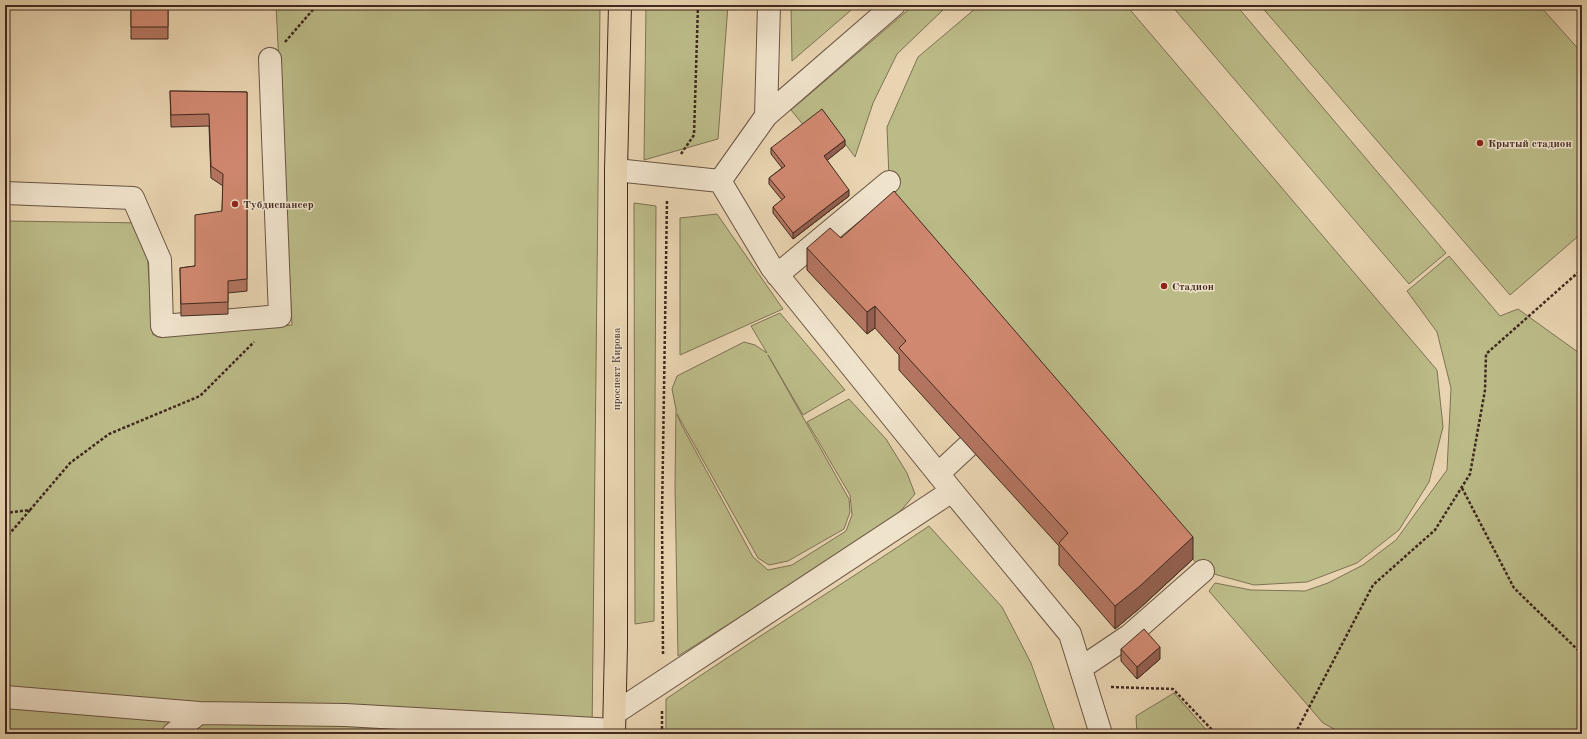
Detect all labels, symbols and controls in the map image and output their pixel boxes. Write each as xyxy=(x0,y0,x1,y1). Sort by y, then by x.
marker: Крытый стадион xyxy=(1475,138,1485,148)
place label: Крытый стадион xyxy=(1488,139,1572,150)
marker: Тубдиспансер xyxy=(230,199,240,209)
place label: Тубдиспансер xyxy=(243,200,314,211)
marker: Стадион xyxy=(1159,281,1169,291)
place label: Стадион xyxy=(1172,282,1214,293)
street label: проспект Кирова xyxy=(612,327,623,410)

